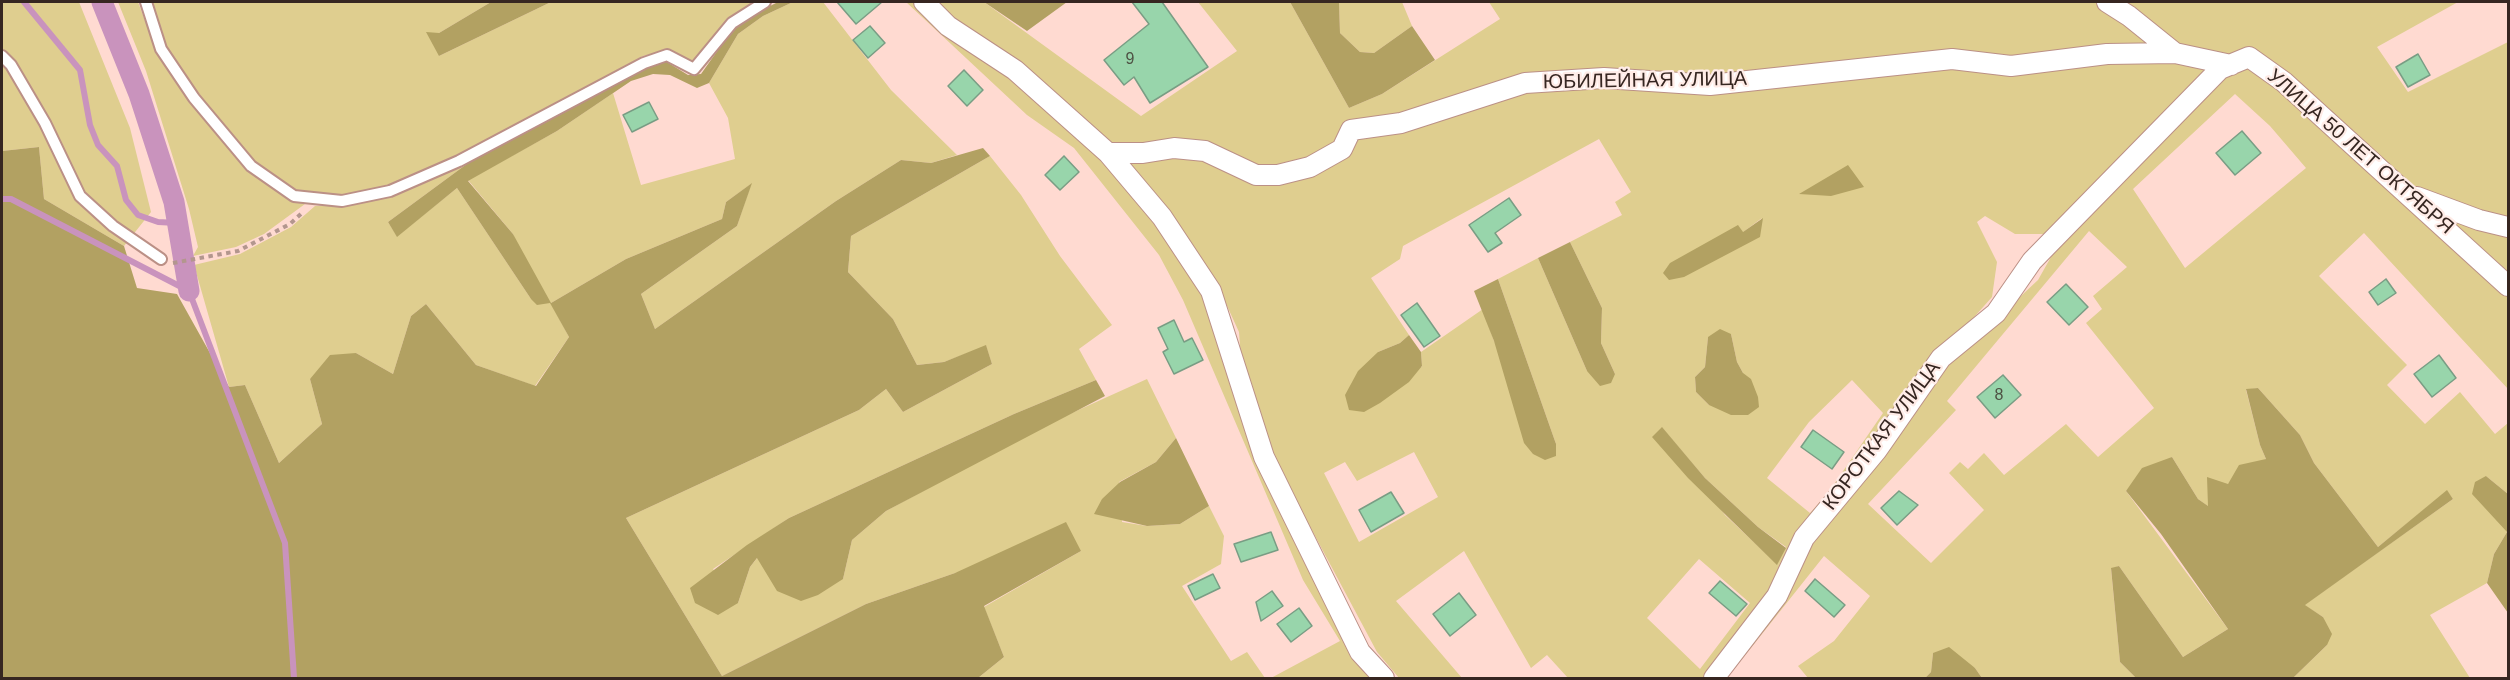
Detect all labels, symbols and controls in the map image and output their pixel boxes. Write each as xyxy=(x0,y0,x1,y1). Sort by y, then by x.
house number: 9 xyxy=(1126,50,1134,70)
street label: УЛИЦА 50 ЛЕТ ОКТЯБРЯ xyxy=(2262,64,2458,240)
street label: ЮБИЛЕЙНАЯ УЛИЦА xyxy=(1543,67,1747,95)
street label: КОРОТКАЯ УЛИЦА xyxy=(1818,357,1946,515)
house number: 8 xyxy=(1995,386,2003,406)

